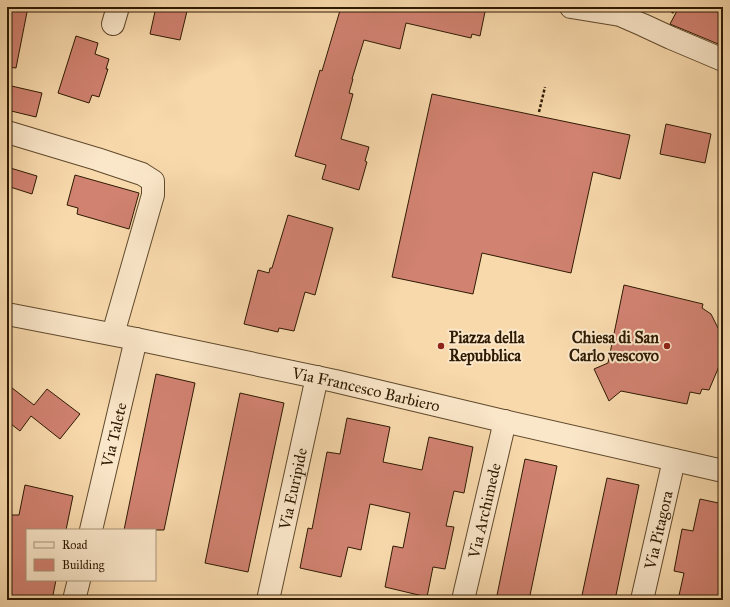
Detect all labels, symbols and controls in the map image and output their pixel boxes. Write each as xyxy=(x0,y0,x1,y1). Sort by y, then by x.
place label: Piazza della Repubblica xyxy=(449,328,526,366)
place label: Chiesa di San Carlo vescovo xyxy=(569,328,659,365)
marker: Piazza della Repubblica xyxy=(436,341,446,351)
marker: Chiesa di San Carlo vescovo xyxy=(662,341,672,351)
street label: Via Francesco Barbiero xyxy=(290,363,442,415)
street label: Via Talete xyxy=(96,400,130,470)
street label: Via Euripide xyxy=(274,446,311,532)
street label: Via Archimede xyxy=(463,461,504,561)
street label: Via Pitagora xyxy=(640,488,676,572)
legend xyxy=(26,529,156,581)
text: Road xyxy=(62,538,88,552)
text: Building xyxy=(62,558,105,573)

